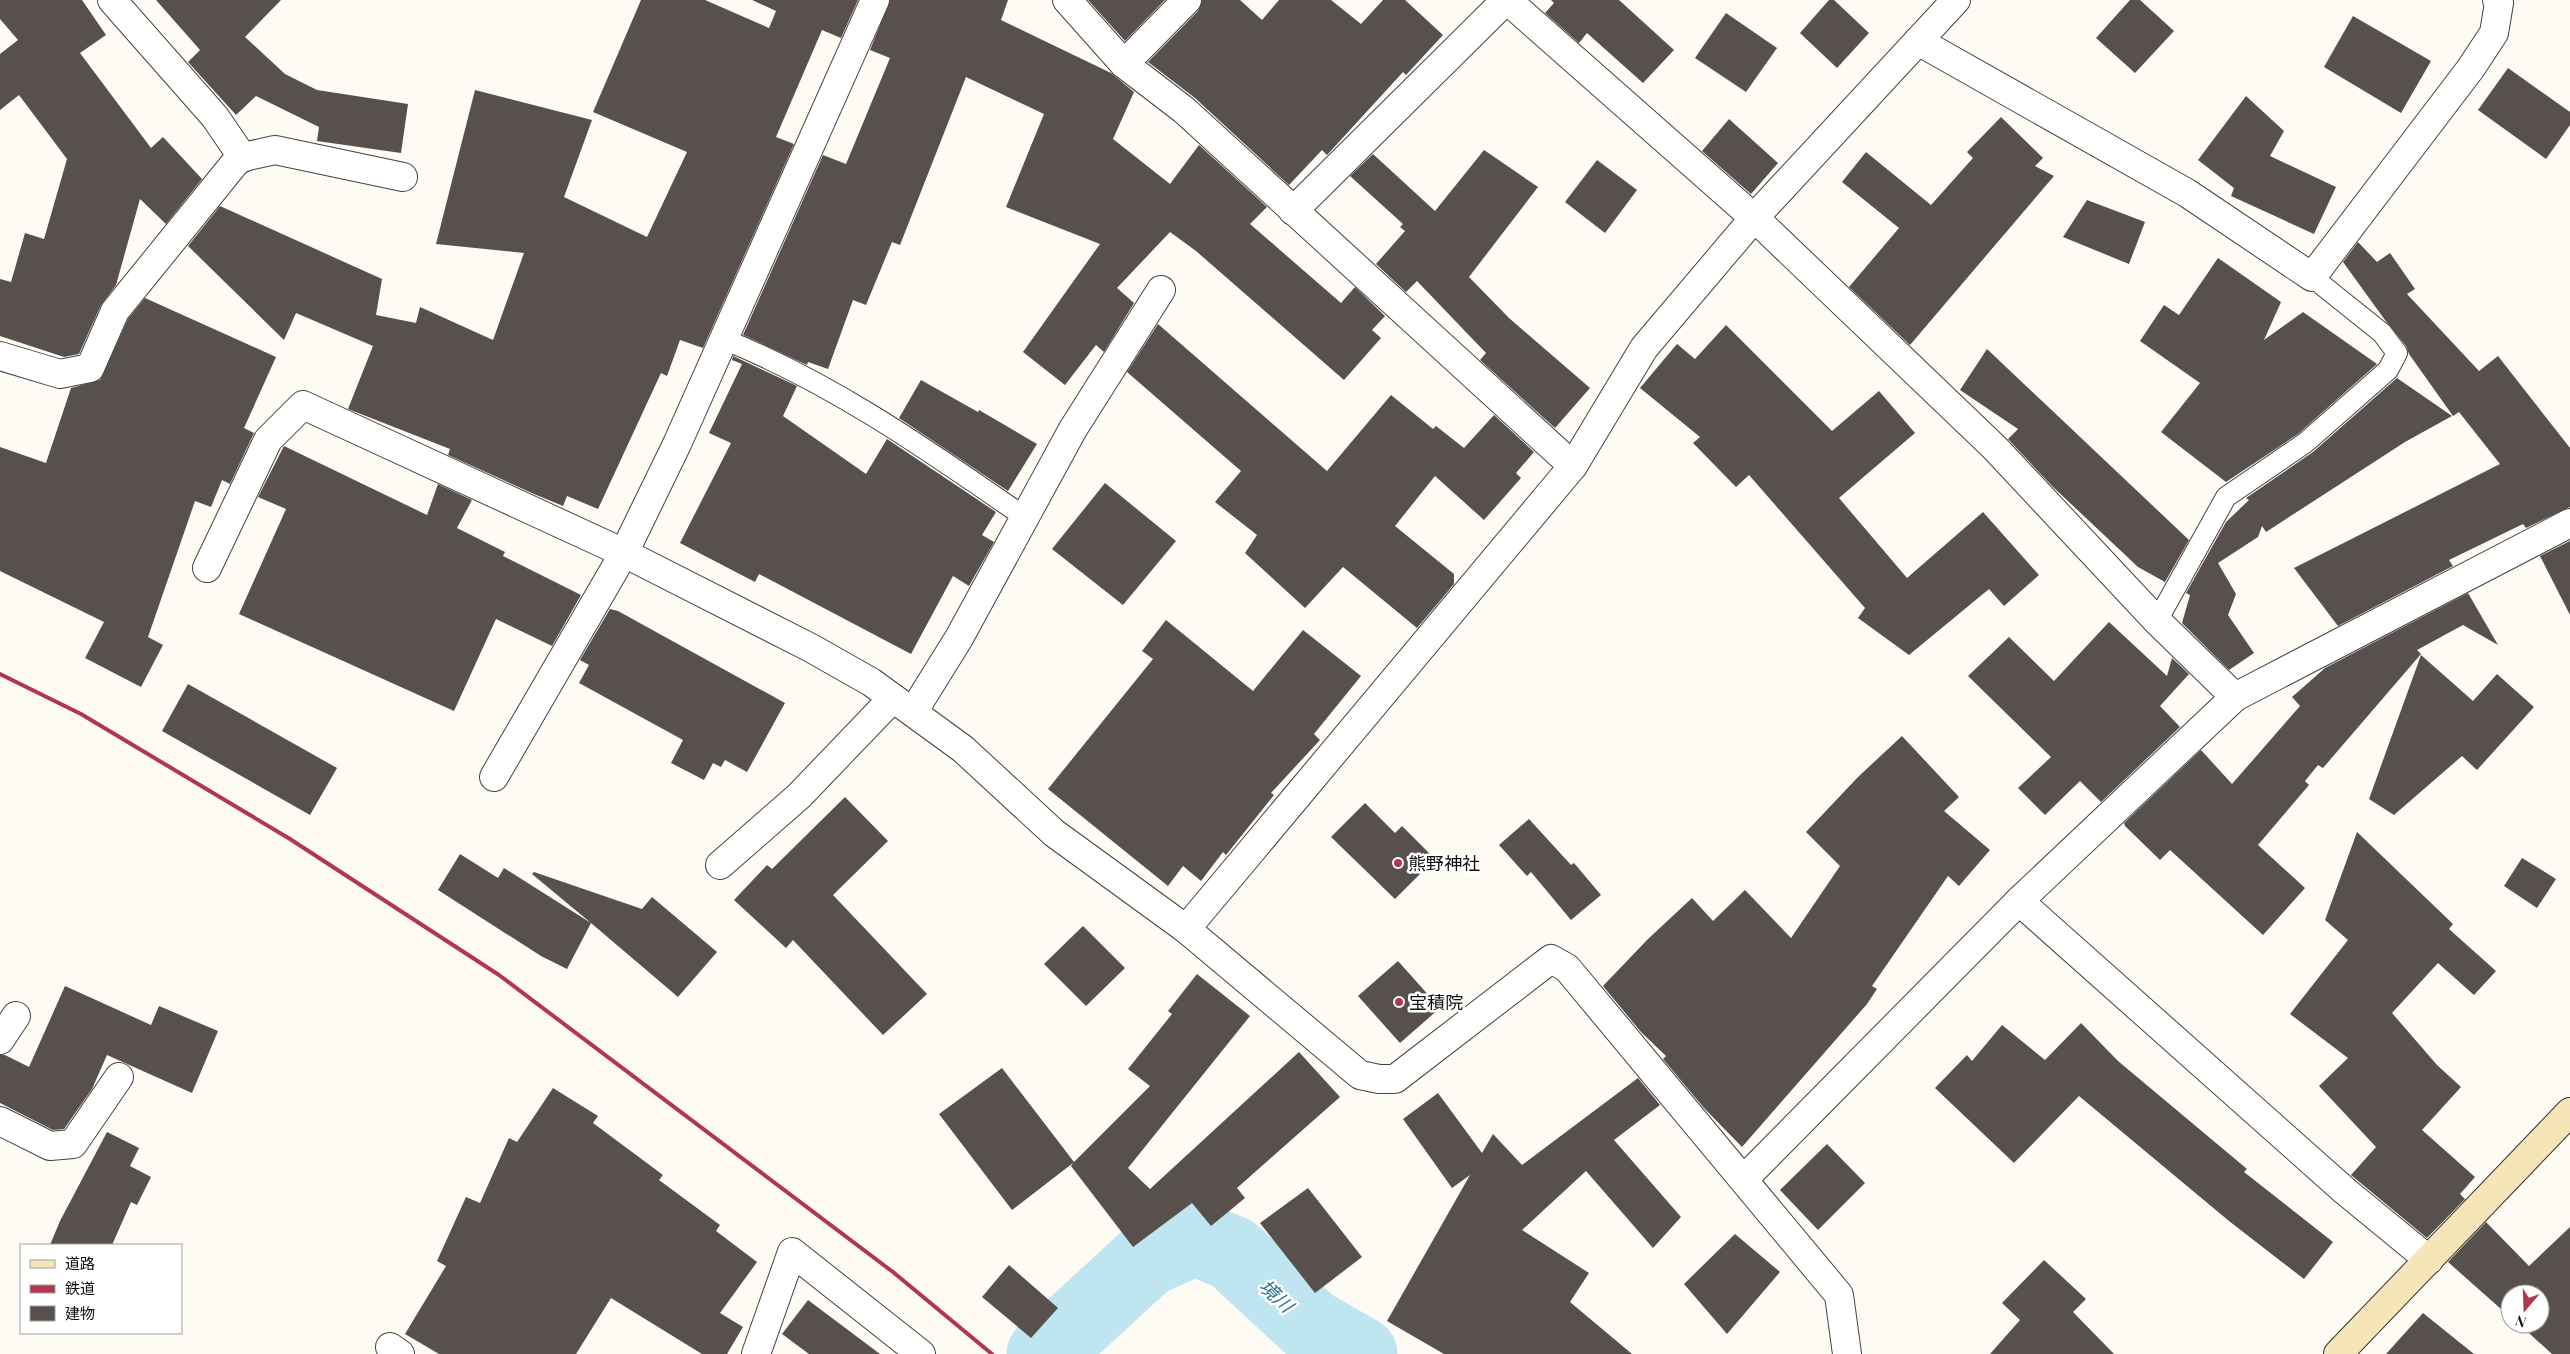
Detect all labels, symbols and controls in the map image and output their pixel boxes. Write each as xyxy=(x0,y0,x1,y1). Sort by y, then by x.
place label: 熊野神社 xyxy=(1408,851,1480,875)
marker: 熊野神社 xyxy=(1392,857,1404,869)
place label: 宝積院 xyxy=(1409,990,1463,1014)
marker: 宝積院 xyxy=(1393,996,1405,1008)
legend xyxy=(20,1244,182,1334)
text: 道路 xyxy=(65,1253,95,1273)
water label: 境川 xyxy=(1254,1273,1301,1319)
text: 鉄道 xyxy=(65,1278,95,1298)
north arrow xyxy=(2500,1284,2550,1334)
text: 建物 xyxy=(65,1303,95,1323)
text: N xyxy=(2513,1311,2528,1332)

